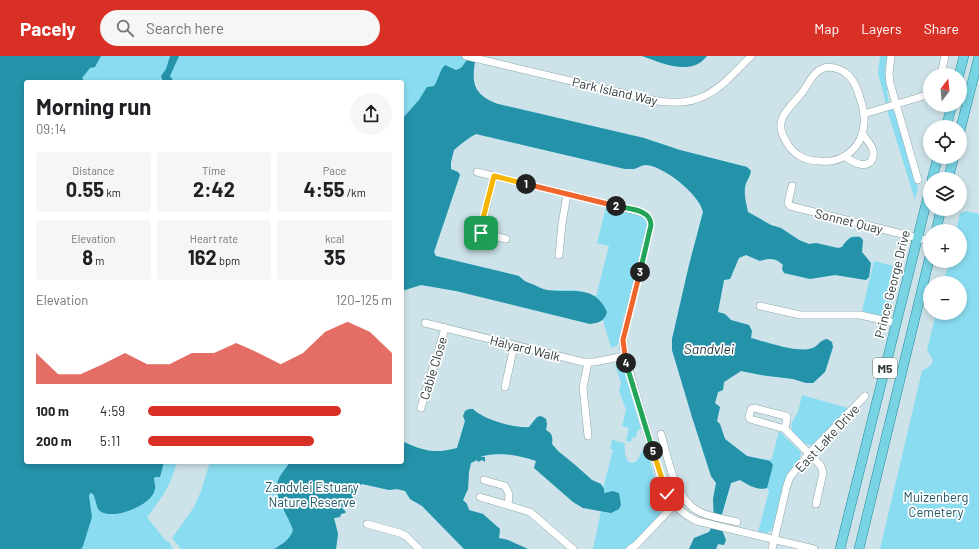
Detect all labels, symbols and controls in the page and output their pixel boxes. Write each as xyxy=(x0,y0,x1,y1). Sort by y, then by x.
search box xyxy=(100,10,380,46)
text: Pacely xyxy=(20,17,76,40)
icon: search xyxy=(114,17,136,39)
text: Search here xyxy=(146,19,224,37)
text: Map xyxy=(814,20,839,37)
text: Layers xyxy=(861,20,902,37)
text: Share xyxy=(924,20,959,37)
north arrow xyxy=(923,68,967,112)
map controls xyxy=(923,68,967,320)
street label: Park Island Way xyxy=(571,73,659,109)
text: Morning run xyxy=(36,93,151,119)
button: share xyxy=(350,93,392,135)
button: locate xyxy=(923,120,967,164)
text: 09:14 xyxy=(36,121,66,137)
text: Distance xyxy=(72,164,114,177)
text: Time xyxy=(202,164,226,177)
text: Pace xyxy=(323,164,346,177)
button: layers xyxy=(923,172,967,216)
pin: 1 xyxy=(516,174,536,194)
text: 0.55 xyxy=(66,177,104,201)
text: 2:42 xyxy=(193,177,235,201)
text: 4:55 xyxy=(304,177,345,201)
text: 1 xyxy=(524,177,528,190)
text: km xyxy=(104,186,121,199)
text: /km xyxy=(345,186,366,199)
pin: 2 xyxy=(606,196,626,216)
text: 2 xyxy=(613,199,619,212)
street label: Sonnet Quay xyxy=(813,205,885,237)
pin xyxy=(464,216,498,250)
icon: arrive xyxy=(470,222,492,244)
button: + xyxy=(923,224,967,268)
street label: Prince George Drive xyxy=(871,228,913,340)
text: Elevation xyxy=(71,232,115,245)
text: Heart rate xyxy=(190,232,238,245)
text: kcal xyxy=(325,232,344,245)
text: 8 xyxy=(82,245,93,269)
text: 162 xyxy=(188,245,217,269)
text: 35 xyxy=(324,245,345,269)
text: m xyxy=(93,254,104,267)
text: bpm xyxy=(217,254,240,267)
pin: 3 xyxy=(630,262,650,282)
text: 3 xyxy=(637,265,643,278)
button: − xyxy=(923,276,967,320)
text: Elevation xyxy=(36,292,88,308)
text: 120–125 m xyxy=(336,292,392,308)
street label: Halyard Walk xyxy=(488,332,562,365)
street label: Cable Close xyxy=(416,334,450,402)
water label: Sandvlei xyxy=(684,340,735,357)
pin: 4 xyxy=(616,353,636,373)
text: 4 xyxy=(623,356,629,369)
road number: M5 xyxy=(873,358,897,378)
street label: East Lake Drive xyxy=(792,401,863,475)
text: 100 m xyxy=(36,403,69,419)
text: 4:59 xyxy=(100,403,125,419)
text: 200 m xyxy=(36,433,72,449)
text: 5:11 xyxy=(100,433,120,449)
pin: 5 xyxy=(643,441,663,461)
text: 5 xyxy=(650,444,656,457)
pin xyxy=(650,477,684,511)
park label: Zandvlei Estuary Nature Reserve xyxy=(265,479,359,510)
icon: check xyxy=(656,483,678,505)
park label: Muizenberg Cemetery xyxy=(904,489,968,520)

